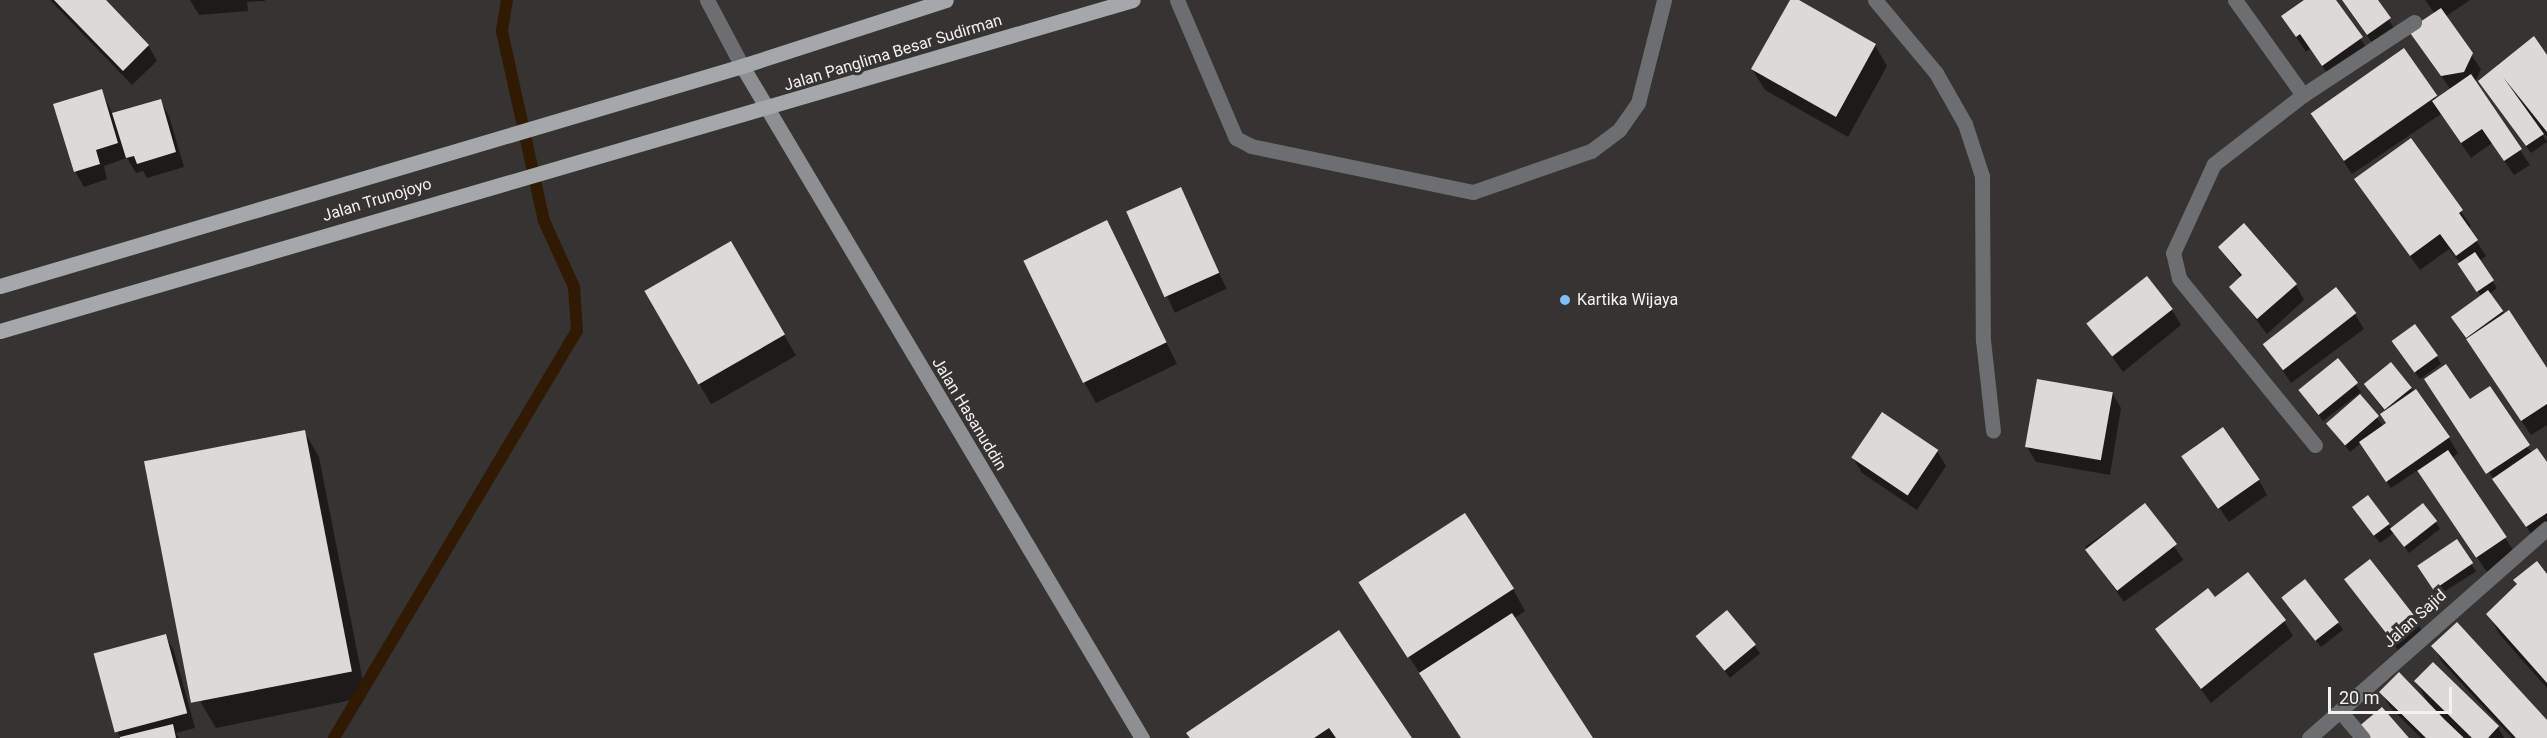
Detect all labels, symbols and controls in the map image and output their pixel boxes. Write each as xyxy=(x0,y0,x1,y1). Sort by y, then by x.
street label: Jalan Panglima Besar Sudirman xyxy=(782,11,1004,95)
street label: Jalan Trunojoyo xyxy=(320,174,434,226)
place label: Kartika Wijaya xyxy=(1577,290,1678,310)
marker: Kartika Wijaya xyxy=(1558,293,1572,307)
street label: Jalan Hasanuddin xyxy=(928,354,1010,474)
street label: Jalan Sajid xyxy=(2380,586,2450,652)
scale bar xyxy=(2331,675,2456,713)
text: 20 m xyxy=(2339,687,2379,708)

